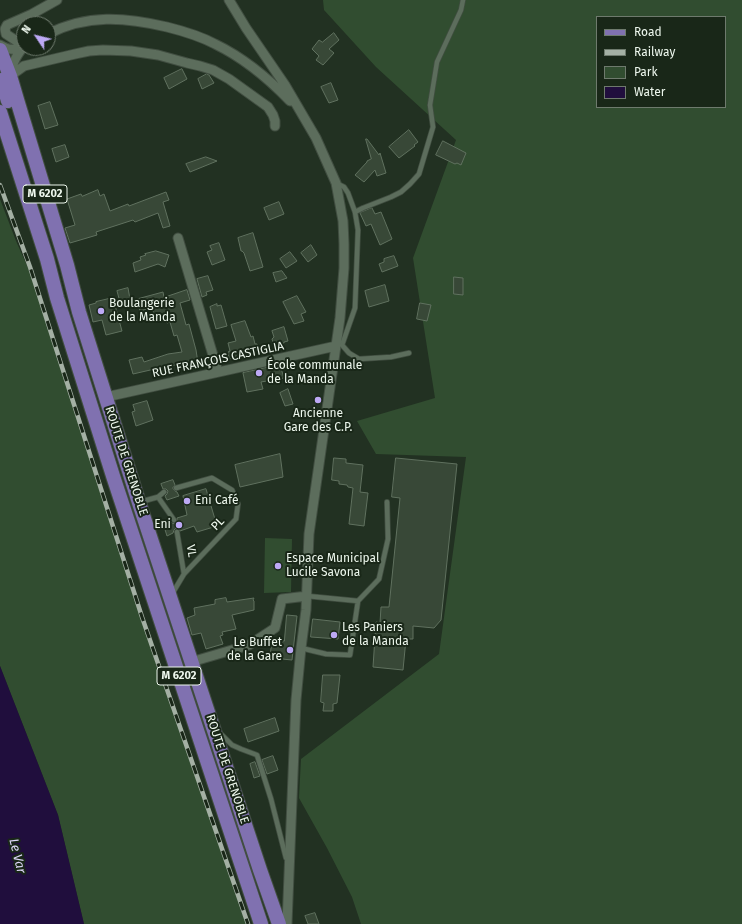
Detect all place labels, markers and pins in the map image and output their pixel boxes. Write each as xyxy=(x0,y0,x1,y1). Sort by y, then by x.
place label: Boulangerie de la Manda xyxy=(109,297,176,325)
marker: Boulangerie de la Manda xyxy=(96,306,106,316)
place label: École communale de la Manda xyxy=(267,359,362,387)
marker: École communale de la Manda xyxy=(254,368,264,378)
marker: Ancienne Gare des C.P. xyxy=(313,395,323,405)
place label: Ancienne Gare des C.P. xyxy=(284,407,352,435)
place label: Eni Café xyxy=(195,494,238,508)
marker: Eni Café xyxy=(182,496,192,506)
place label: Eni xyxy=(154,518,171,532)
marker: Eni xyxy=(174,520,184,530)
place label: Espace Municipal Lucile Savona xyxy=(286,552,380,580)
marker: Espace Municipal Lucile Savona xyxy=(273,561,283,571)
place label: Les Paniers de la Manda xyxy=(342,621,409,649)
marker: Les Paniers de la Manda xyxy=(329,630,339,640)
place label: Le Buffet de la Gare xyxy=(227,636,282,664)
marker: Le Buffet de la Gare xyxy=(285,645,295,655)

